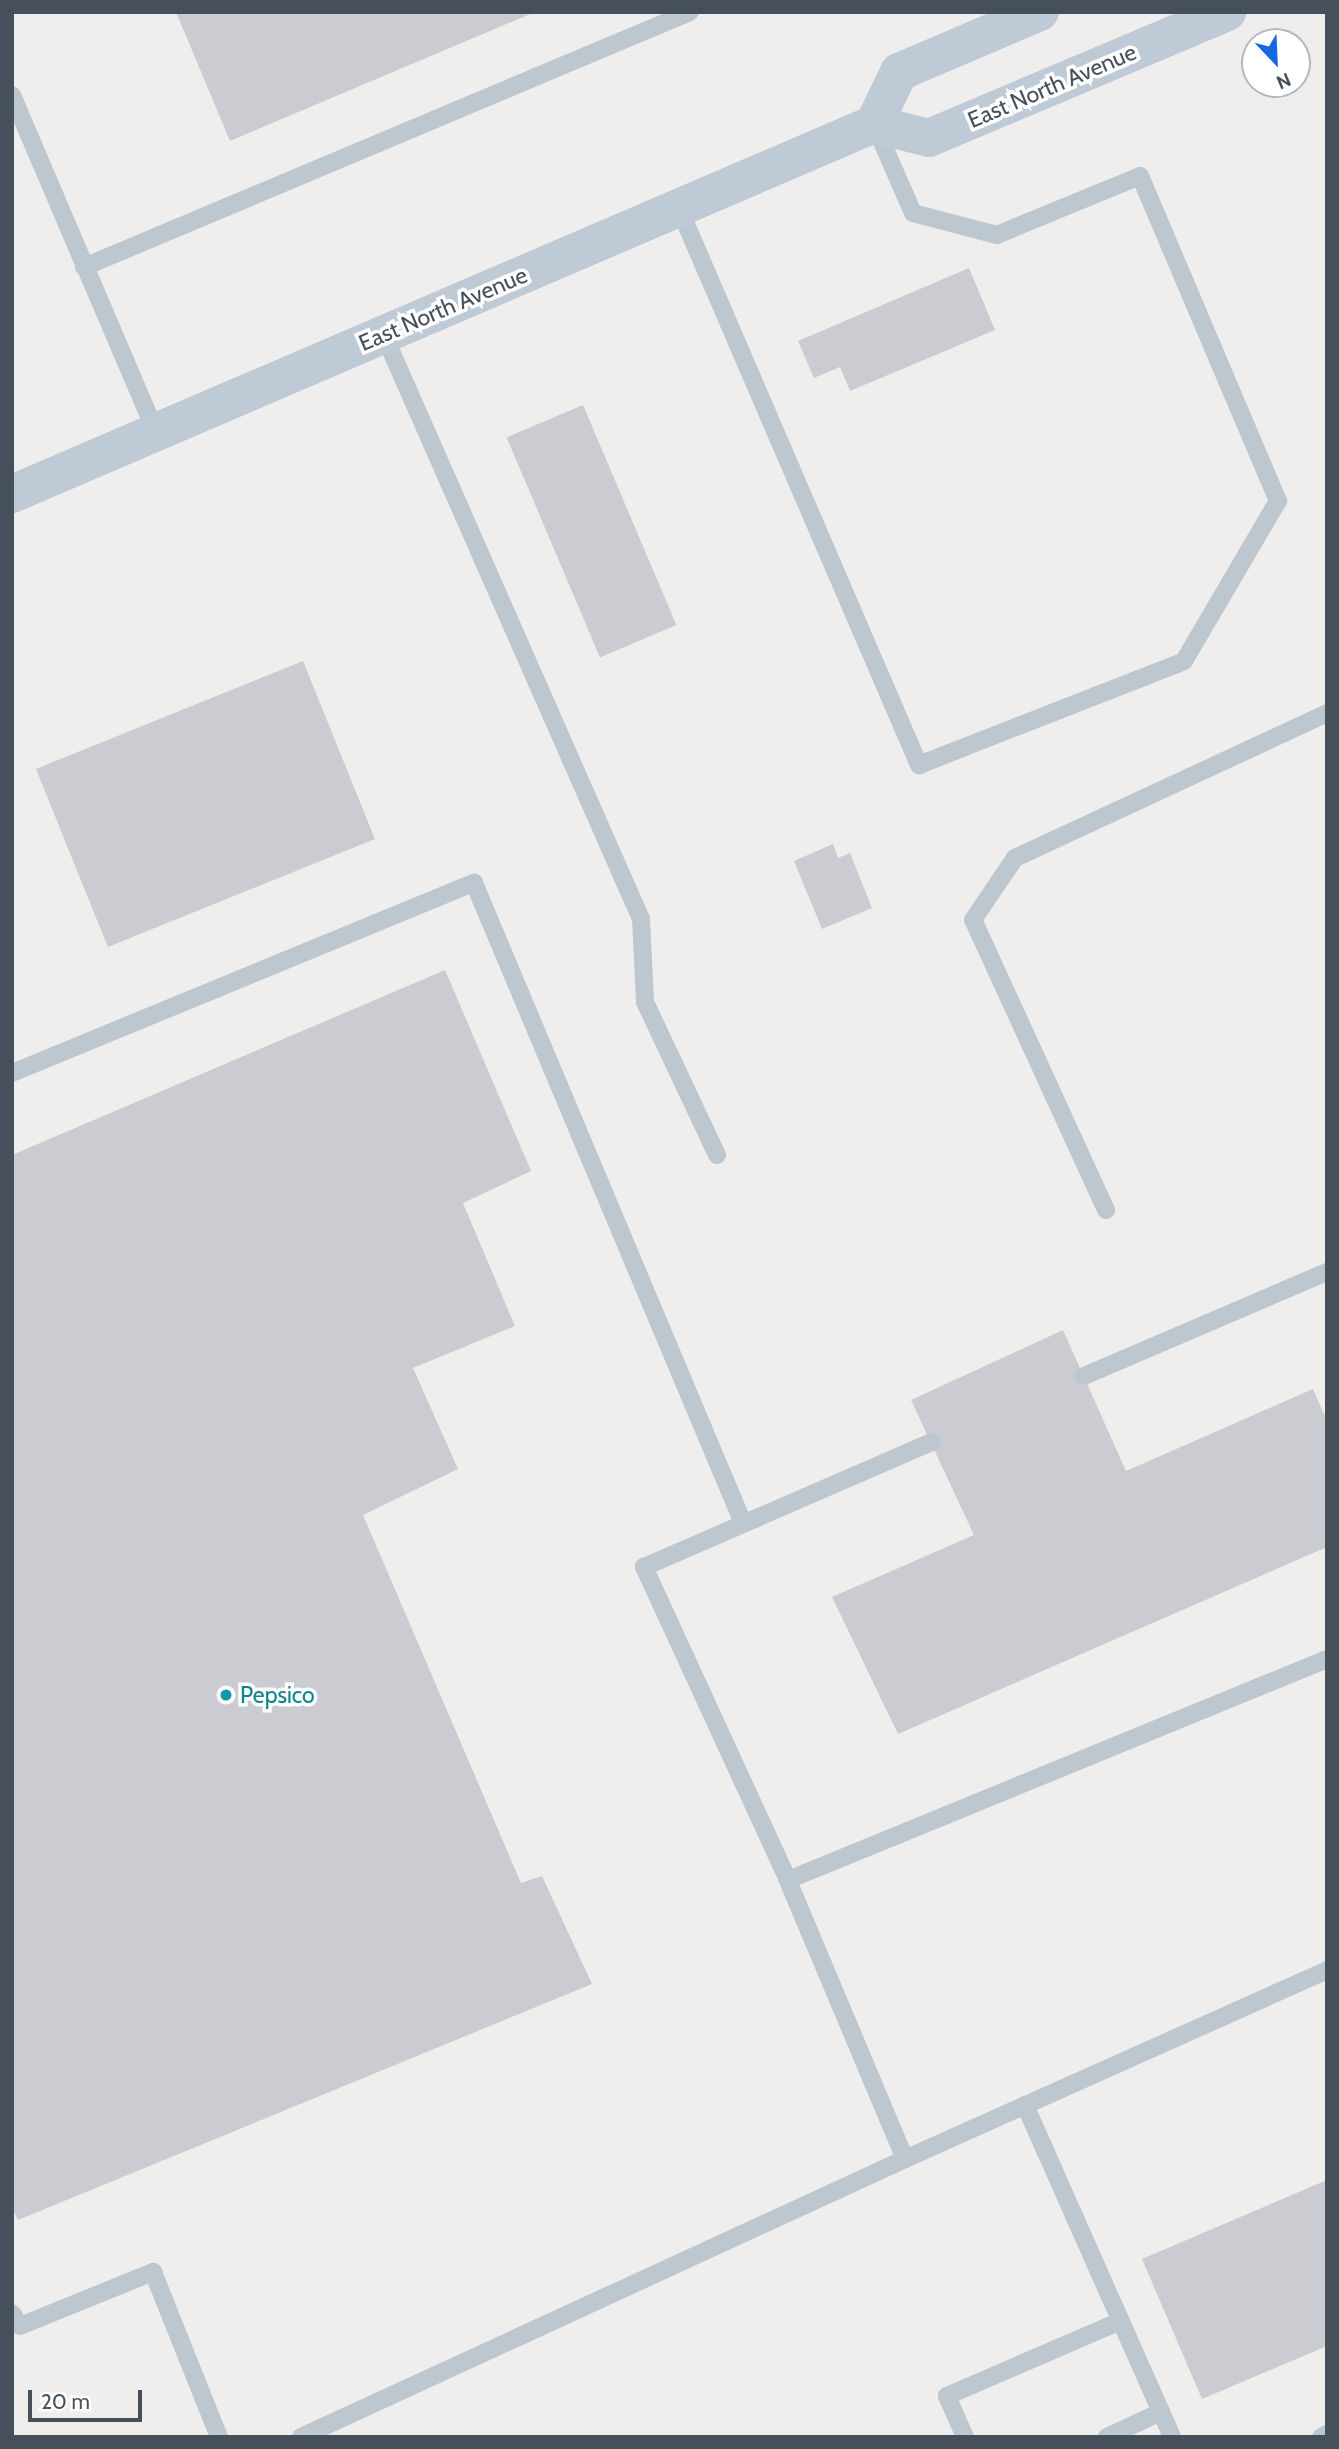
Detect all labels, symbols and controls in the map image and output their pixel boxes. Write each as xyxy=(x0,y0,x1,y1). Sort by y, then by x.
north arrow xyxy=(1241,28,1311,98)
street label: East North Avenue xyxy=(964,38,1140,134)
text: N xyxy=(1273,68,1294,94)
street label: East North Avenue xyxy=(355,261,531,357)
place label: Pepsico xyxy=(240,1681,315,1709)
marker: Pepsico xyxy=(218,1687,234,1703)
scale bar xyxy=(32,2376,145,2420)
text: 20 m xyxy=(41,2389,90,2414)

